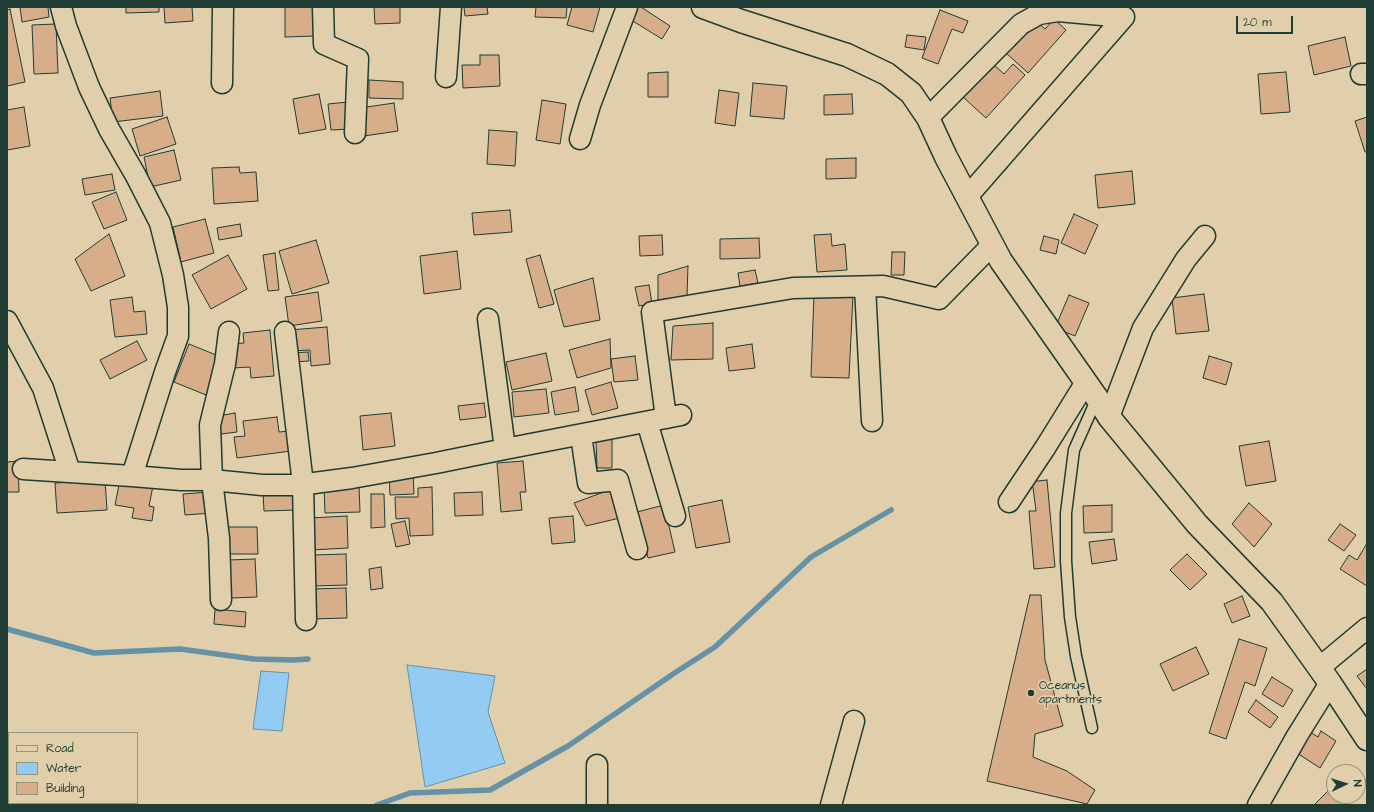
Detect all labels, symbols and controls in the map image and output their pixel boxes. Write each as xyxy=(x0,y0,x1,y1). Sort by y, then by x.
scale bar xyxy=(1238,8,1295,34)
text: 20 m xyxy=(1243,14,1272,31)
place label: Oceanus apartments xyxy=(1039,679,1102,707)
marker: Oceanus apartments xyxy=(1026,688,1036,698)
legend xyxy=(8,732,138,804)
text: Road xyxy=(46,740,74,757)
text: Water xyxy=(46,760,81,777)
north arrow xyxy=(1326,764,1366,804)
text: N xyxy=(1350,779,1365,787)
text: Building xyxy=(46,780,84,797)

